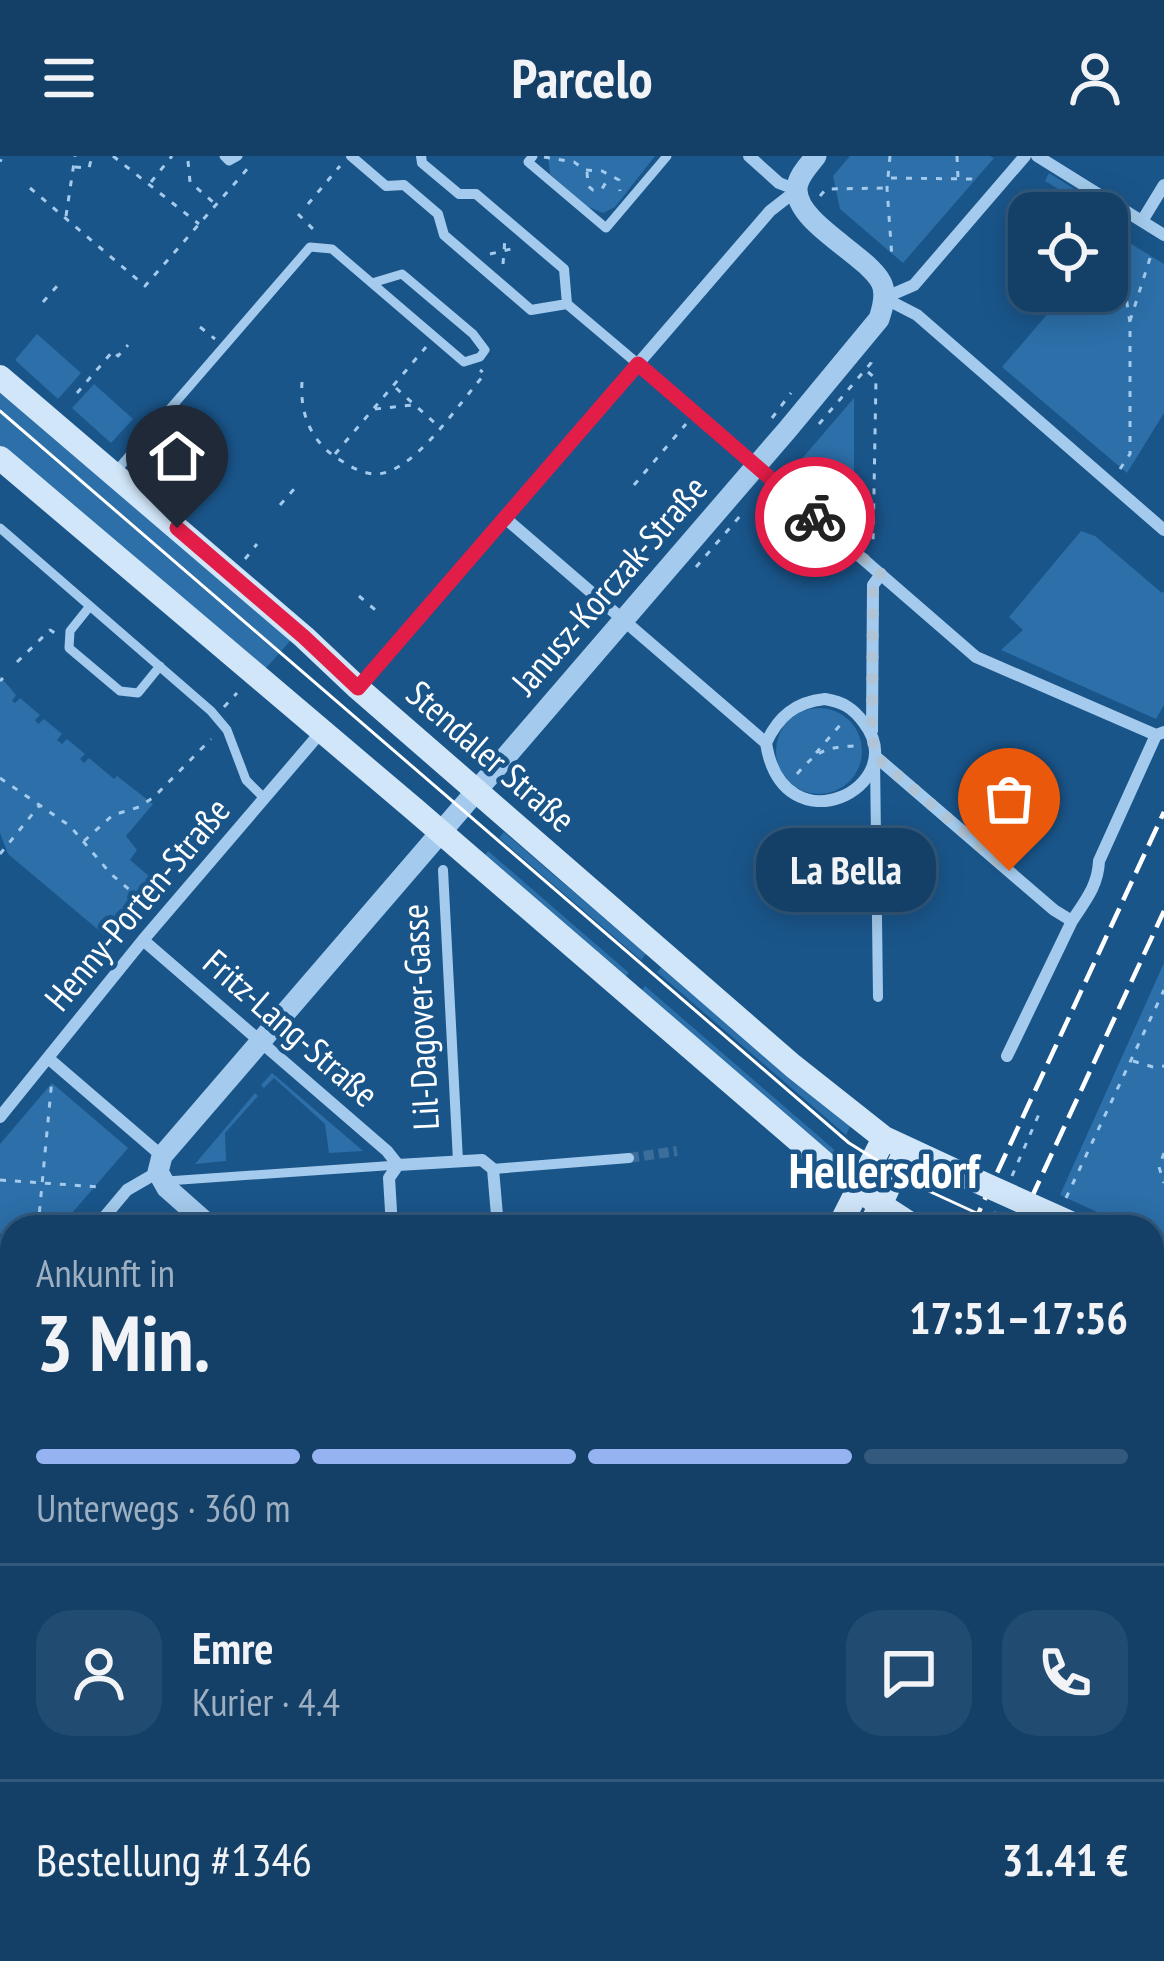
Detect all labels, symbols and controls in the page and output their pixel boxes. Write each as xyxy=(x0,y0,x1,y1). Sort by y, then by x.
text: Parcelo xyxy=(511,43,653,113)
icon: menu xyxy=(36,45,102,111)
icon: person xyxy=(1062,45,1128,111)
map controls xyxy=(1008,192,1128,312)
button: locate xyxy=(1008,192,1128,312)
pin xyxy=(126,405,228,528)
icon: home xyxy=(144,423,210,489)
courier xyxy=(755,457,875,577)
street label: Janusz-Korczak-Straße xyxy=(500,465,717,705)
icon: bike xyxy=(782,484,848,550)
street label: Stendaler Straße xyxy=(397,670,585,842)
pin xyxy=(958,748,1060,871)
icon: bag xyxy=(976,766,1042,832)
street label: Henny-Porten-Straße xyxy=(34,787,239,1020)
callout: La Bella xyxy=(757,829,937,913)
text: La Bella xyxy=(790,844,902,895)
street label: Lil-Dagover-Gasse xyxy=(390,903,449,1131)
street label: Fritz-Lang-Straße xyxy=(194,939,389,1117)
district label: Hellersdorf xyxy=(789,1139,981,1201)
text: Ankunft in xyxy=(36,1247,175,1298)
text: 17:51–17:56 xyxy=(909,1288,1128,1346)
text: 3 Min. xyxy=(36,1292,210,1393)
text: Unterwegs · 360 m xyxy=(36,1482,290,1533)
button: person xyxy=(36,1610,162,1736)
button: chat xyxy=(846,1610,972,1736)
button: phone xyxy=(1002,1610,1128,1736)
text: Emre xyxy=(192,1618,274,1676)
text: Kurier · 4.4 xyxy=(192,1676,340,1727)
text: Bestellung #1346 xyxy=(36,1830,312,1888)
text: 31.41 € xyxy=(1002,1830,1128,1888)

